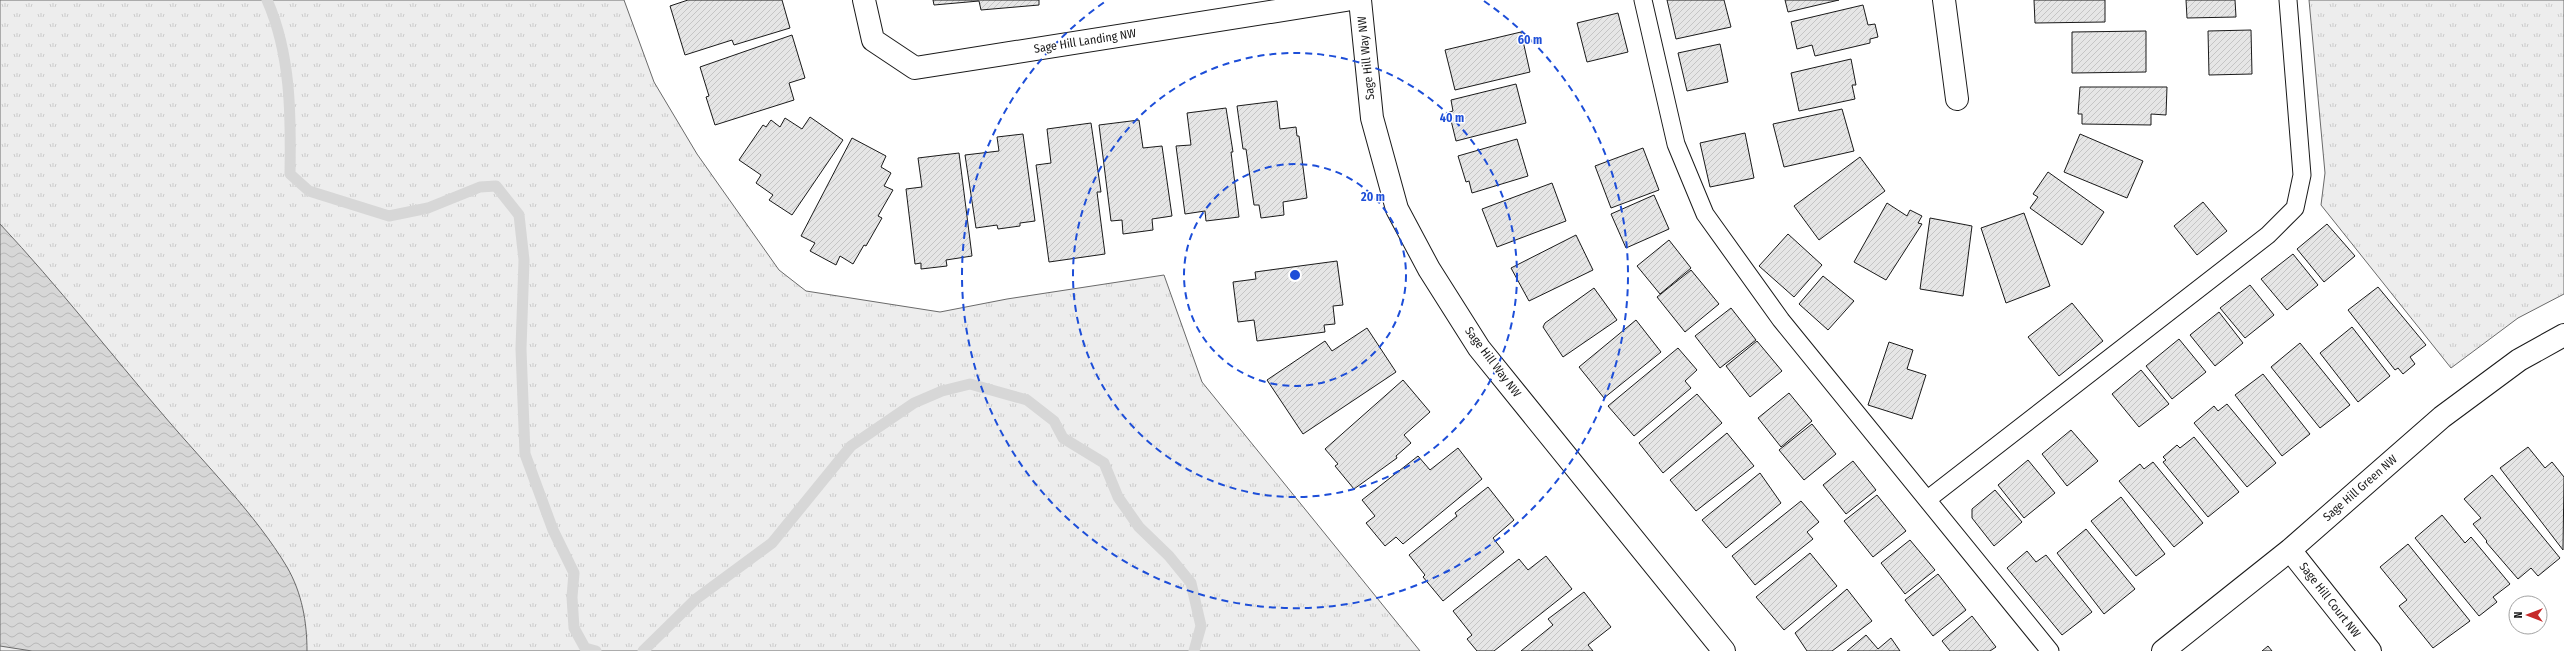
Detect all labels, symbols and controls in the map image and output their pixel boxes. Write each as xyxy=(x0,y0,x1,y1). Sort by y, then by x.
street label: Sage Hill Way NW xyxy=(1355,15,1377,101)
street label: Sage Hill Landing NW xyxy=(1033,26,1137,56)
text: 60 m xyxy=(1518,33,1542,47)
text: 40 m xyxy=(1440,111,1464,125)
text: 20 m xyxy=(1360,190,1385,204)
centre of rings xyxy=(1288,268,1302,282)
street label: Sage Hill Way NW xyxy=(1462,324,1524,400)
street label: Sage Hill Green NW xyxy=(2320,452,2400,524)
street label: Sage Hill Court NW xyxy=(2296,560,2364,640)
north arrow xyxy=(2508,595,2548,635)
text: N xyxy=(2512,612,2525,618)

